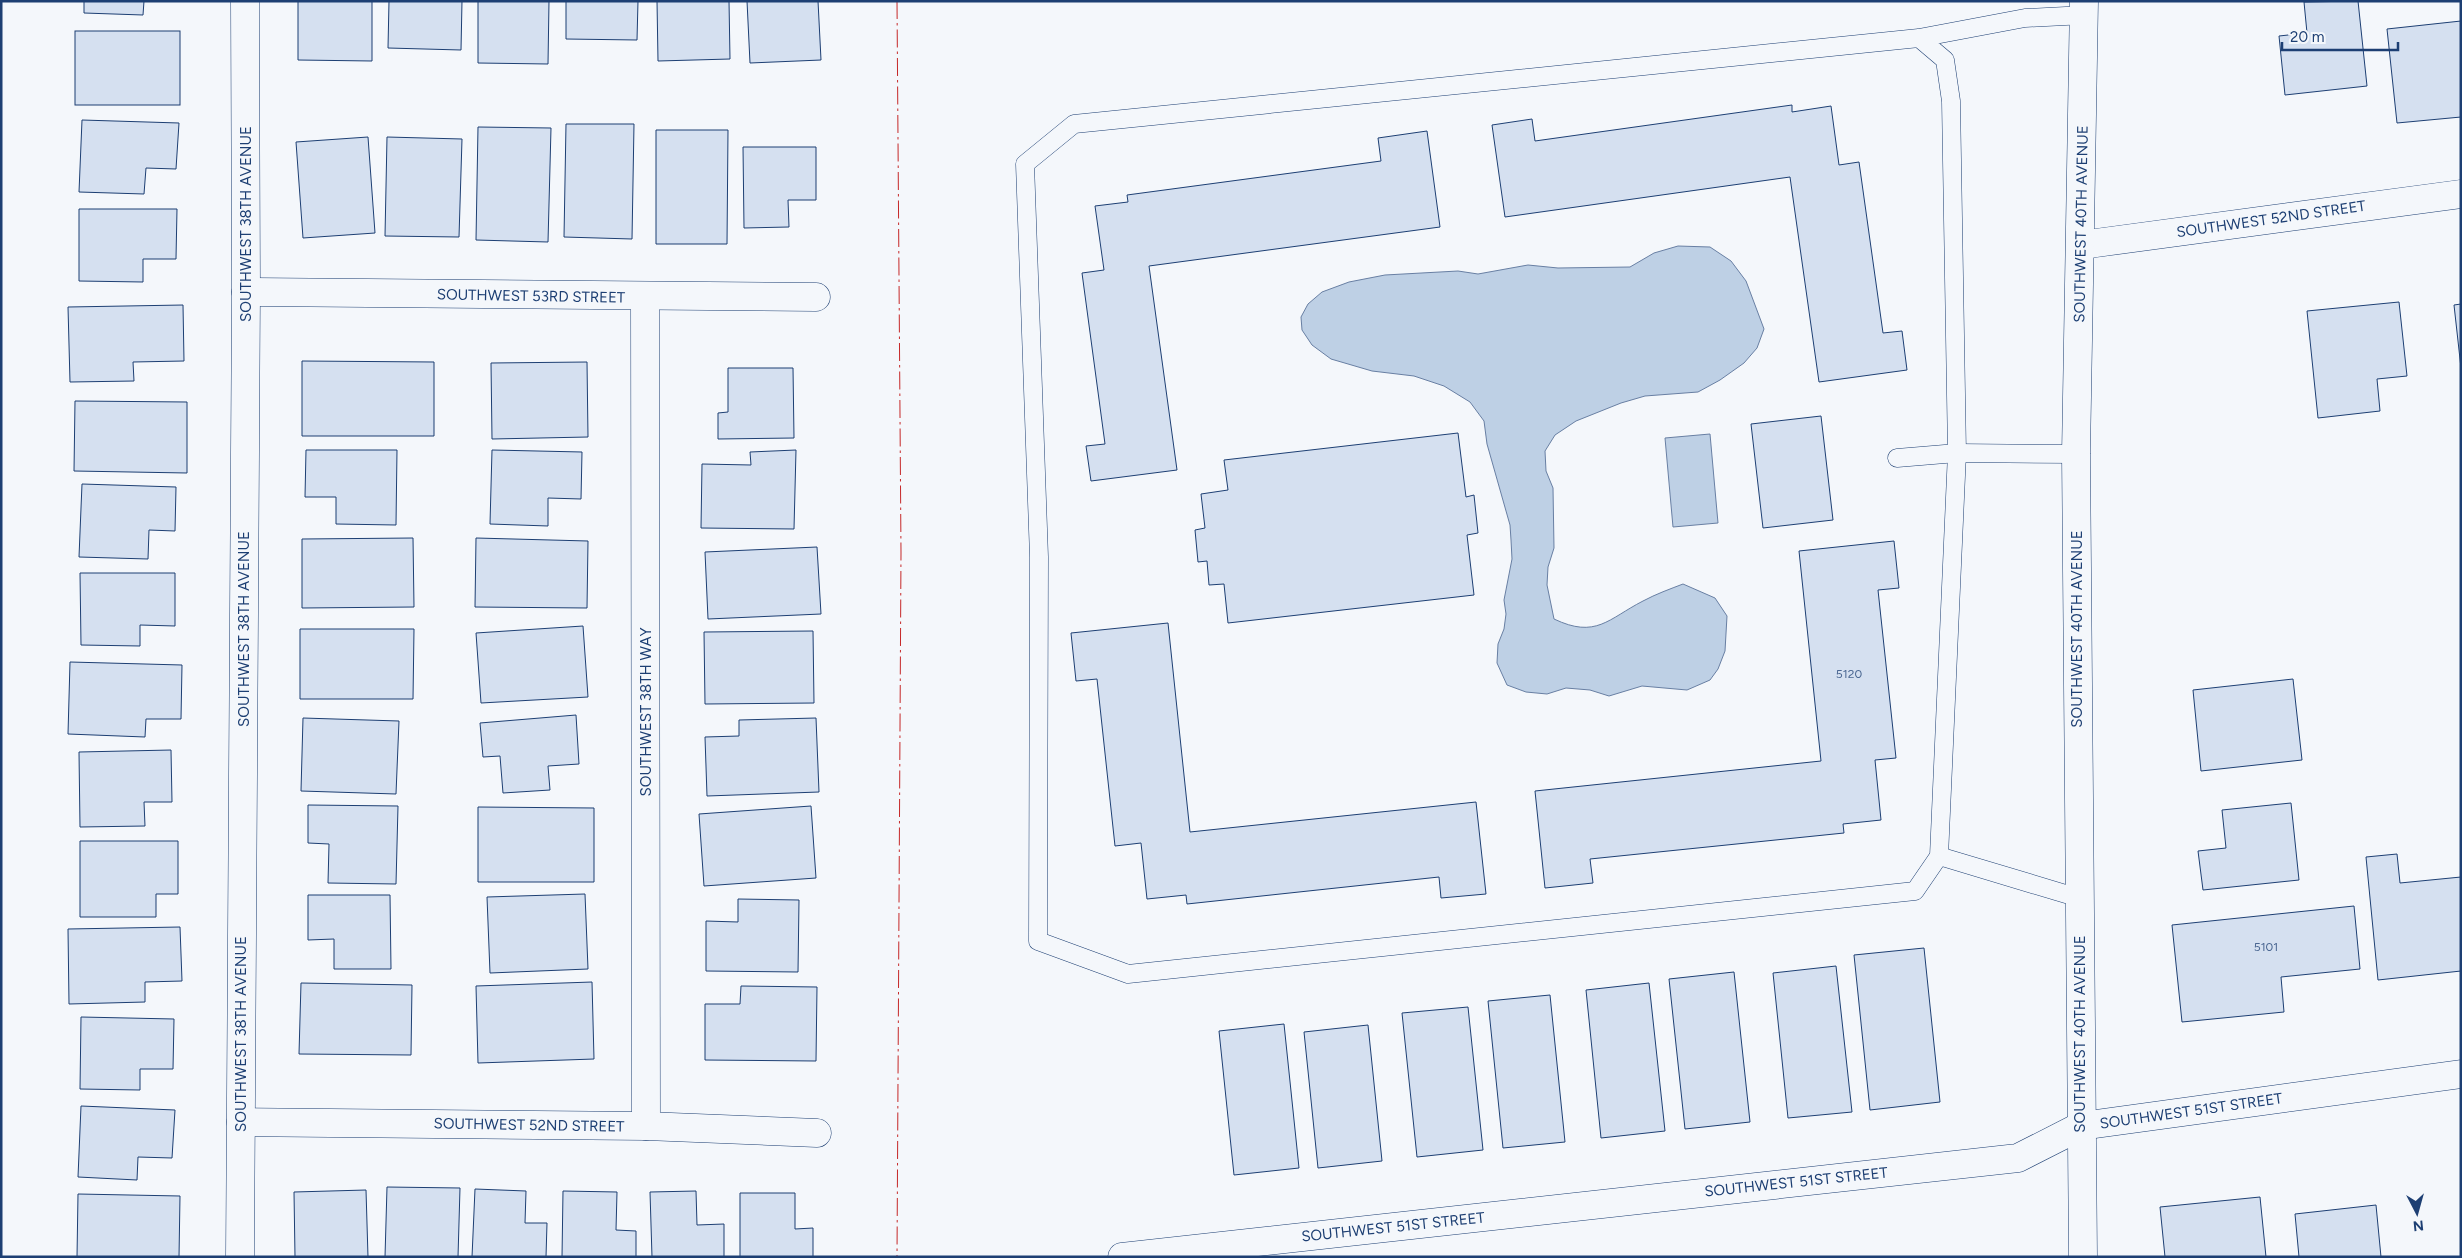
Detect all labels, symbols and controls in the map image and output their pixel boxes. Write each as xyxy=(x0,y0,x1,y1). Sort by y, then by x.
scale bar xyxy=(2282,20,2398,52)
text: 20 m xyxy=(2290,28,2324,46)
street label: SOUTHWEST 40TH AVENUE xyxy=(2070,125,2092,323)
street label: SOUTHWEST 38TH AVENUE xyxy=(237,126,255,322)
street label: SOUTHWEST 52ND STREET xyxy=(2175,197,2367,241)
street label: SOUTHWEST 53RD STREET xyxy=(437,285,626,307)
street label: SOUTHWEST 40TH AVENUE xyxy=(2068,530,2086,728)
street label: SOUTHWEST 38TH AVENUE xyxy=(235,531,253,727)
street label: SOUTHWEST 38TH WAY xyxy=(637,628,655,796)
house number: 5120 xyxy=(1836,667,1862,681)
street label: SOUTHWEST 40TH AVENUE xyxy=(2071,935,2089,1133)
street label: SOUTHWEST 38TH AVENUE xyxy=(232,936,250,1132)
house number: 5101 xyxy=(2254,940,2278,954)
street label: SOUTHWEST 51ST STREET xyxy=(2099,1089,2284,1133)
street label: SOUTHWEST 52ND STREET xyxy=(433,1114,625,1136)
street label: SOUTHWEST 51ST STREET xyxy=(1703,1163,1889,1201)
north arrow xyxy=(2392,1188,2442,1238)
street label: SOUTHWEST 51ST STREET xyxy=(1300,1208,1486,1246)
text: N xyxy=(2412,1216,2425,1234)

